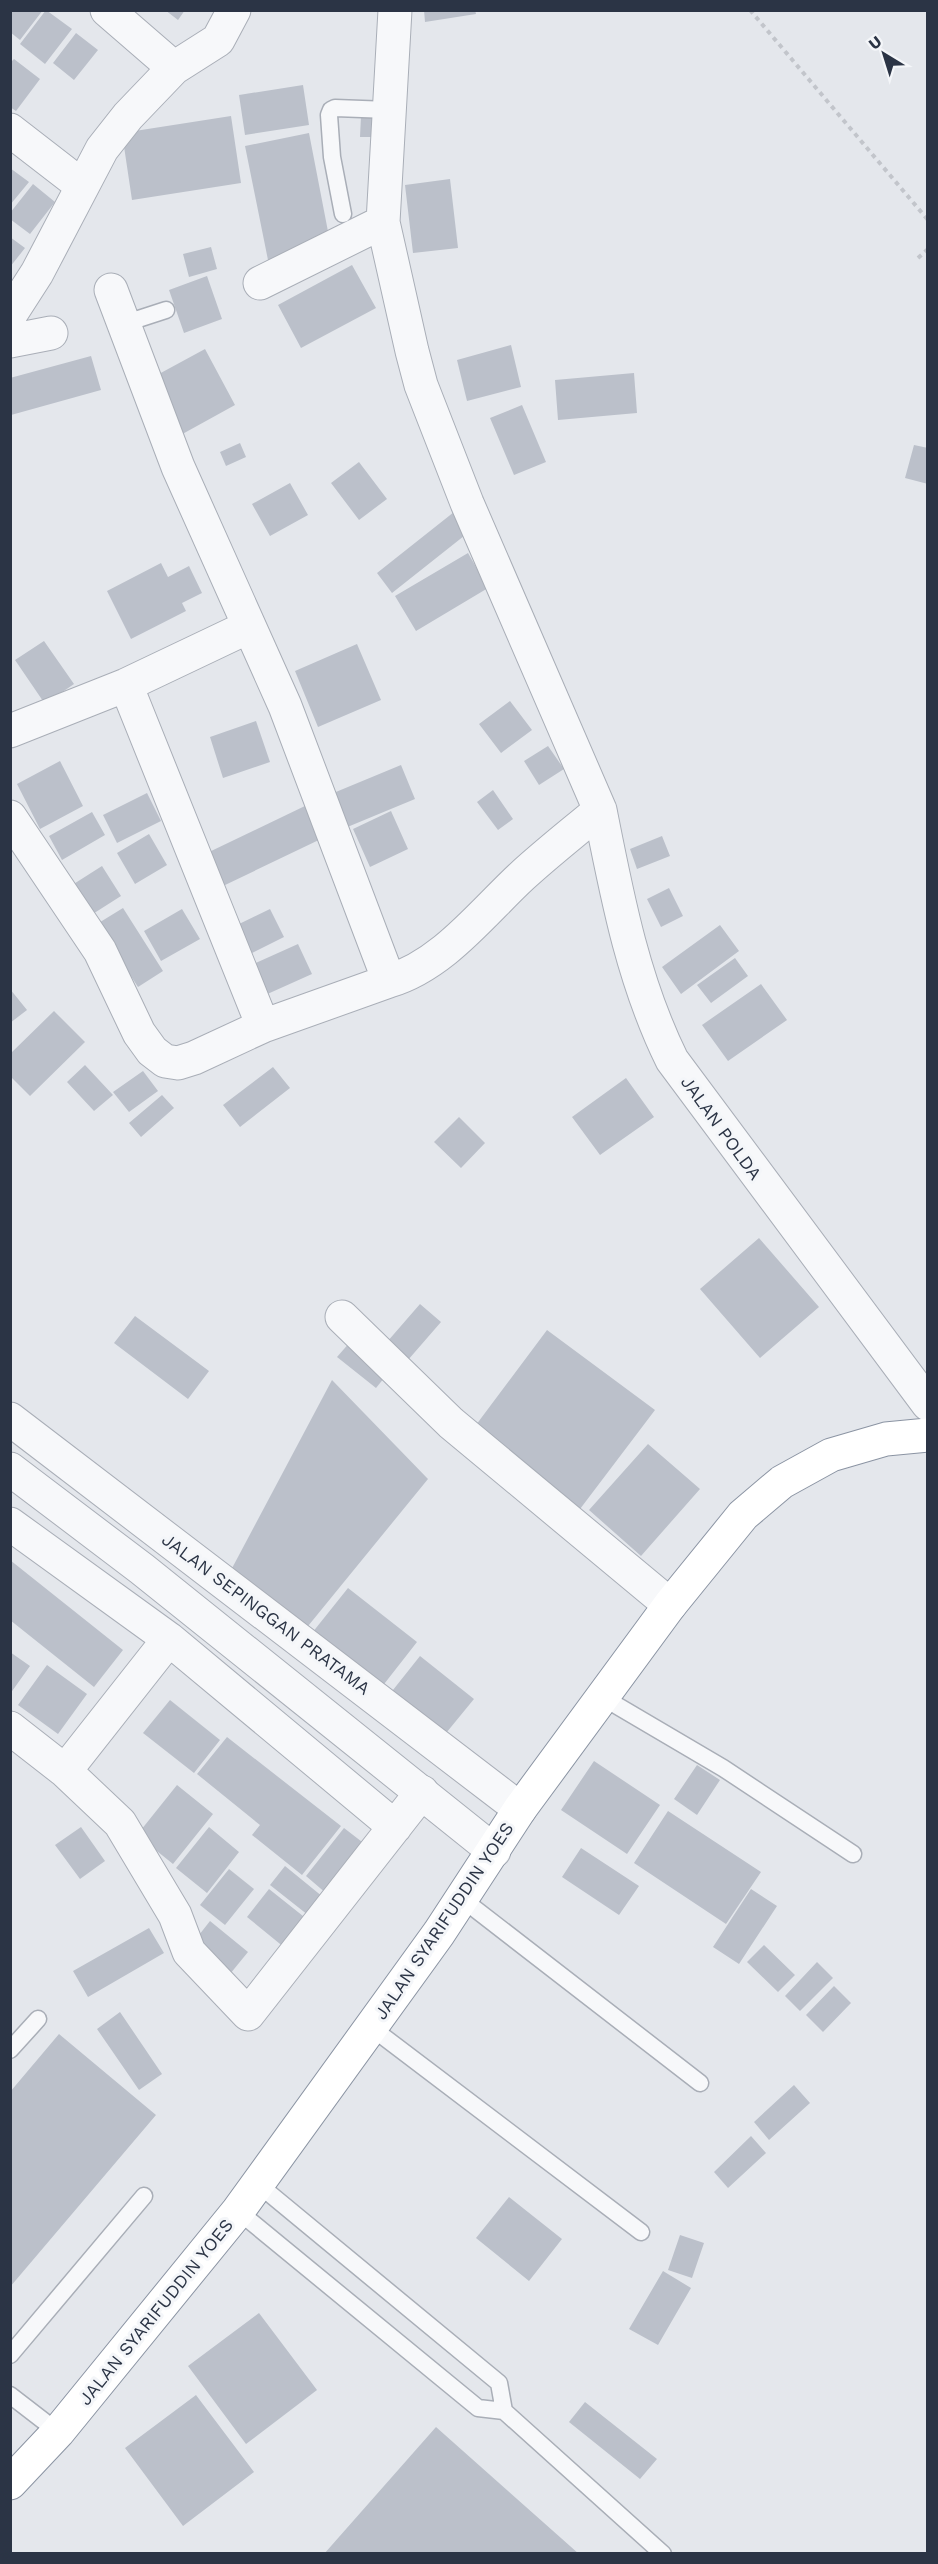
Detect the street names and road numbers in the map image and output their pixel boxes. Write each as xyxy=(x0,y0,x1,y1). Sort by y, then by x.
street label: JALAN POLDA xyxy=(677,1072,766,1184)
street label: JALAN SEPINGGAN PRATAMA xyxy=(158,1528,375,1699)
street label: JALAN SYARIFUDDIN YOES xyxy=(370,1818,518,2023)
street label: JALAN SYARIFUDDIN YOES xyxy=(74,2214,237,2409)

